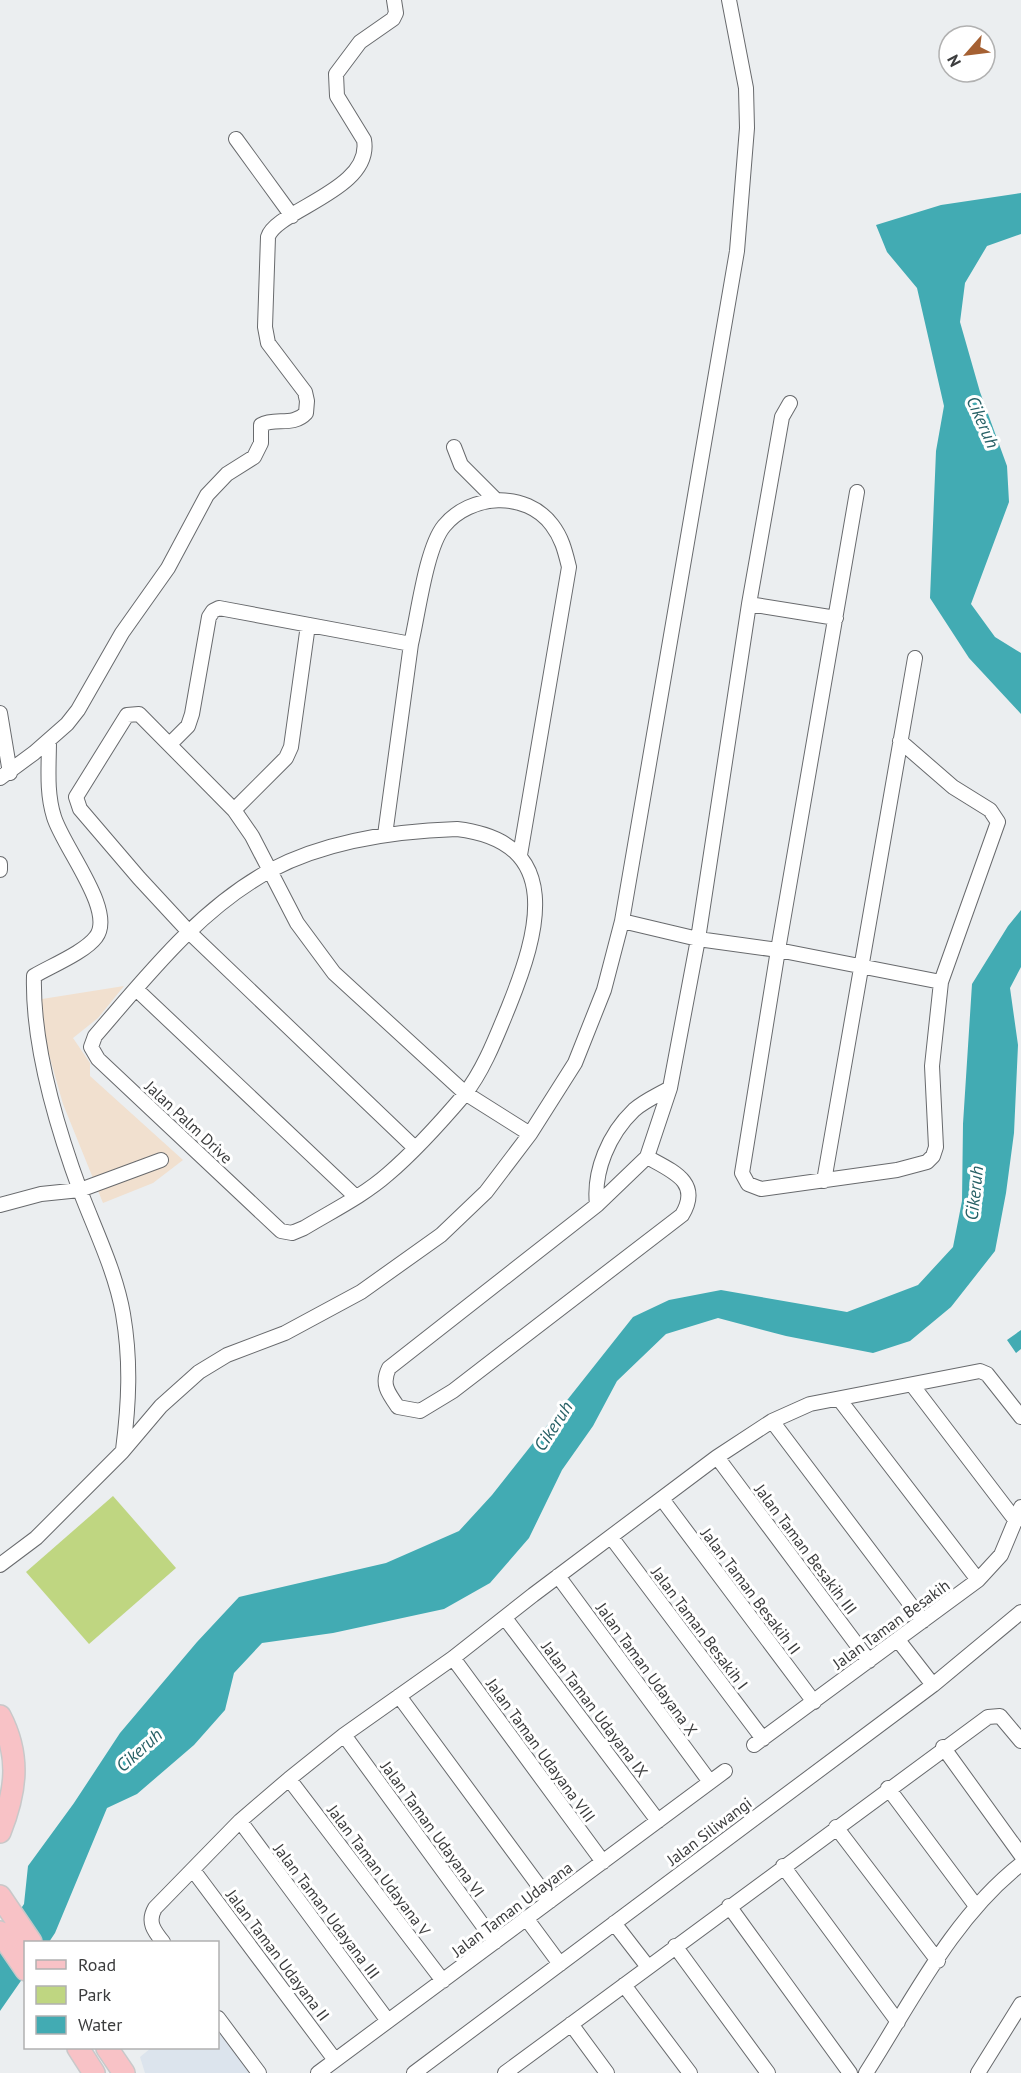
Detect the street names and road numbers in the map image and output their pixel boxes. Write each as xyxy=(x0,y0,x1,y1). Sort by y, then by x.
street label: Jalan Palm Drive xyxy=(140,1076,237,1168)
street label: Jalan Taman Besakih III xyxy=(751,1480,861,1618)
street label: Jalan Taman Besakih II xyxy=(647,1562,753,1693)
street label: Jalan Taman Besakih I xyxy=(647,1563,753,1693)
street label: Jalan Taman Besakih xyxy=(828,1575,953,1674)
street label: Jalan Taman Udayana X xyxy=(591,1598,702,1740)
street label: Jalan Taman Udayana IX xyxy=(537,1636,653,1781)
street label: Jalan Taman Udayana VIII xyxy=(482,1673,600,1826)
street label: Jalan Taman Udayana VI xyxy=(377,1757,489,1901)
street label: Jalan Siliwangi xyxy=(662,1793,755,1870)
street label: Jalan Taman Udayana V xyxy=(323,1800,435,1940)
street label: Jalan Taman Udayana III xyxy=(270,1839,384,1983)
street label: Jalan Taman Udayana xyxy=(447,1857,576,1961)
street label: Jalan Taman Udayana II xyxy=(222,1885,334,2025)

